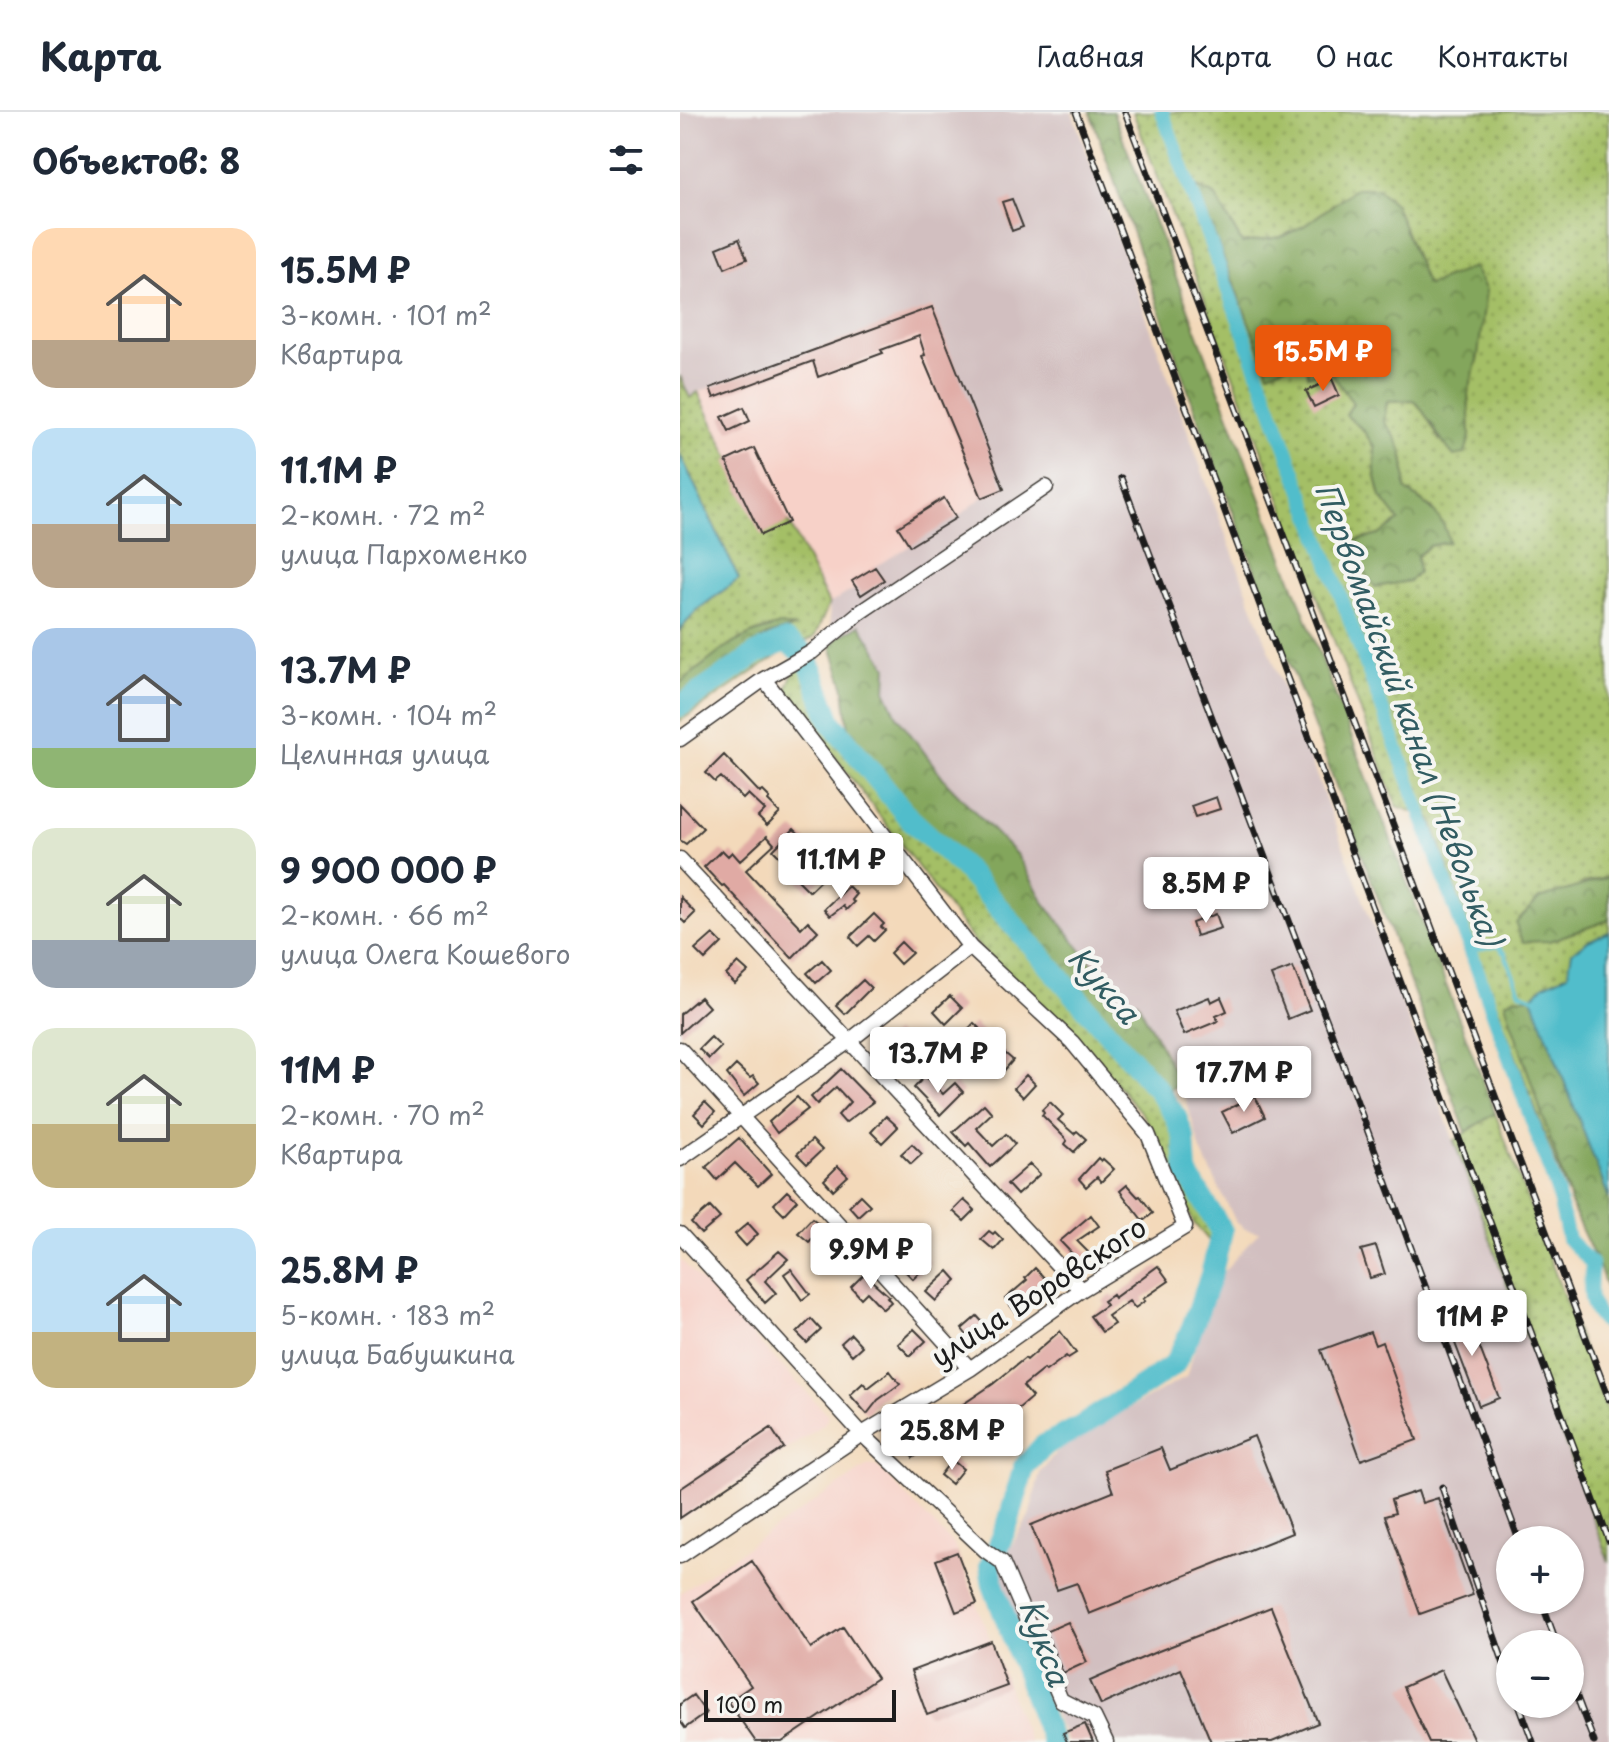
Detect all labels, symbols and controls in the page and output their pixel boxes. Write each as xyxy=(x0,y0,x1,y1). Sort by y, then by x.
text: Карта xyxy=(40,27,162,84)
text: Главная xyxy=(1037,34,1145,77)
text: Карта xyxy=(1189,34,1271,77)
text: О нас xyxy=(1315,34,1393,77)
text: Контакты xyxy=(1437,34,1569,77)
text: Объектов: 8 xyxy=(32,134,241,186)
icon: filters xyxy=(604,138,648,182)
text: 15.5M ₽ xyxy=(280,243,411,295)
icon: home xyxy=(96,260,192,356)
text: 3-комн. · 101 m² xyxy=(280,295,492,334)
pin: 15.5M ₽ xyxy=(1249,325,1397,393)
text: 15.5M ₽ xyxy=(1273,331,1373,370)
text: Квартира xyxy=(280,334,403,373)
text: 11.1M ₽ xyxy=(280,443,397,495)
icon: home xyxy=(96,460,192,556)
water label: Первомайский канал (Неволька) xyxy=(1305,476,1516,954)
text: 2-комн. · 72 m² xyxy=(280,495,486,534)
text: улица Пархоменко xyxy=(280,534,528,573)
text: 13.7M ₽ xyxy=(280,643,411,695)
icon: home xyxy=(96,660,192,756)
text: 3-комн. · 104 m² xyxy=(280,695,497,734)
text: Целинная улица xyxy=(280,734,489,773)
pin: 11.1M ₽ xyxy=(767,833,915,901)
text: 11.1M ₽ xyxy=(796,839,886,878)
text: 9 900 000 ₽ xyxy=(280,843,497,895)
pin: 8.5M ₽ xyxy=(1141,857,1271,925)
icon: home xyxy=(96,860,192,956)
text: 8.5M ₽ xyxy=(1161,863,1251,902)
text: 2-комн. · 66 m² xyxy=(280,895,489,934)
text: улица Олега Кошевого xyxy=(280,934,570,973)
water label: Кукса xyxy=(1059,935,1152,1034)
pin: 13.7M ₽ xyxy=(864,1027,1012,1095)
text: 13.7M ₽ xyxy=(888,1033,988,1072)
text: 11M ₽ xyxy=(280,1043,375,1095)
pin: 17.7M ₽ xyxy=(1170,1046,1318,1114)
text: 17.7M ₽ xyxy=(1195,1052,1293,1091)
icon: home xyxy=(96,1060,192,1156)
text: 2-комн. · 70 m² xyxy=(280,1095,485,1134)
text: Квартира xyxy=(280,1134,403,1173)
street label: улица Воровского xyxy=(922,1205,1154,1377)
pin: 9.9M ₽ xyxy=(806,1223,936,1291)
text: 9.9M ₽ xyxy=(829,1229,914,1268)
text: 25.8M ₽ xyxy=(280,1243,418,1295)
icon: home xyxy=(96,1260,192,1356)
pin: 11M ₽ xyxy=(1416,1290,1528,1358)
text: 5-комн. · 183 m² xyxy=(280,1295,495,1334)
text: 11M ₽ xyxy=(1436,1296,1508,1335)
text: улица Бабушкина xyxy=(280,1334,515,1373)
pin: 25.8M ₽ xyxy=(878,1404,1026,1472)
text: 25.8M ₽ xyxy=(899,1410,1005,1449)
map controls xyxy=(1496,1526,1584,1718)
button: + xyxy=(1496,1526,1584,1614)
water label: Кукса xyxy=(1010,1592,1083,1693)
button: − xyxy=(1496,1630,1584,1718)
scale bar xyxy=(704,1686,896,1722)
text: 100 m xyxy=(716,1687,783,1720)

